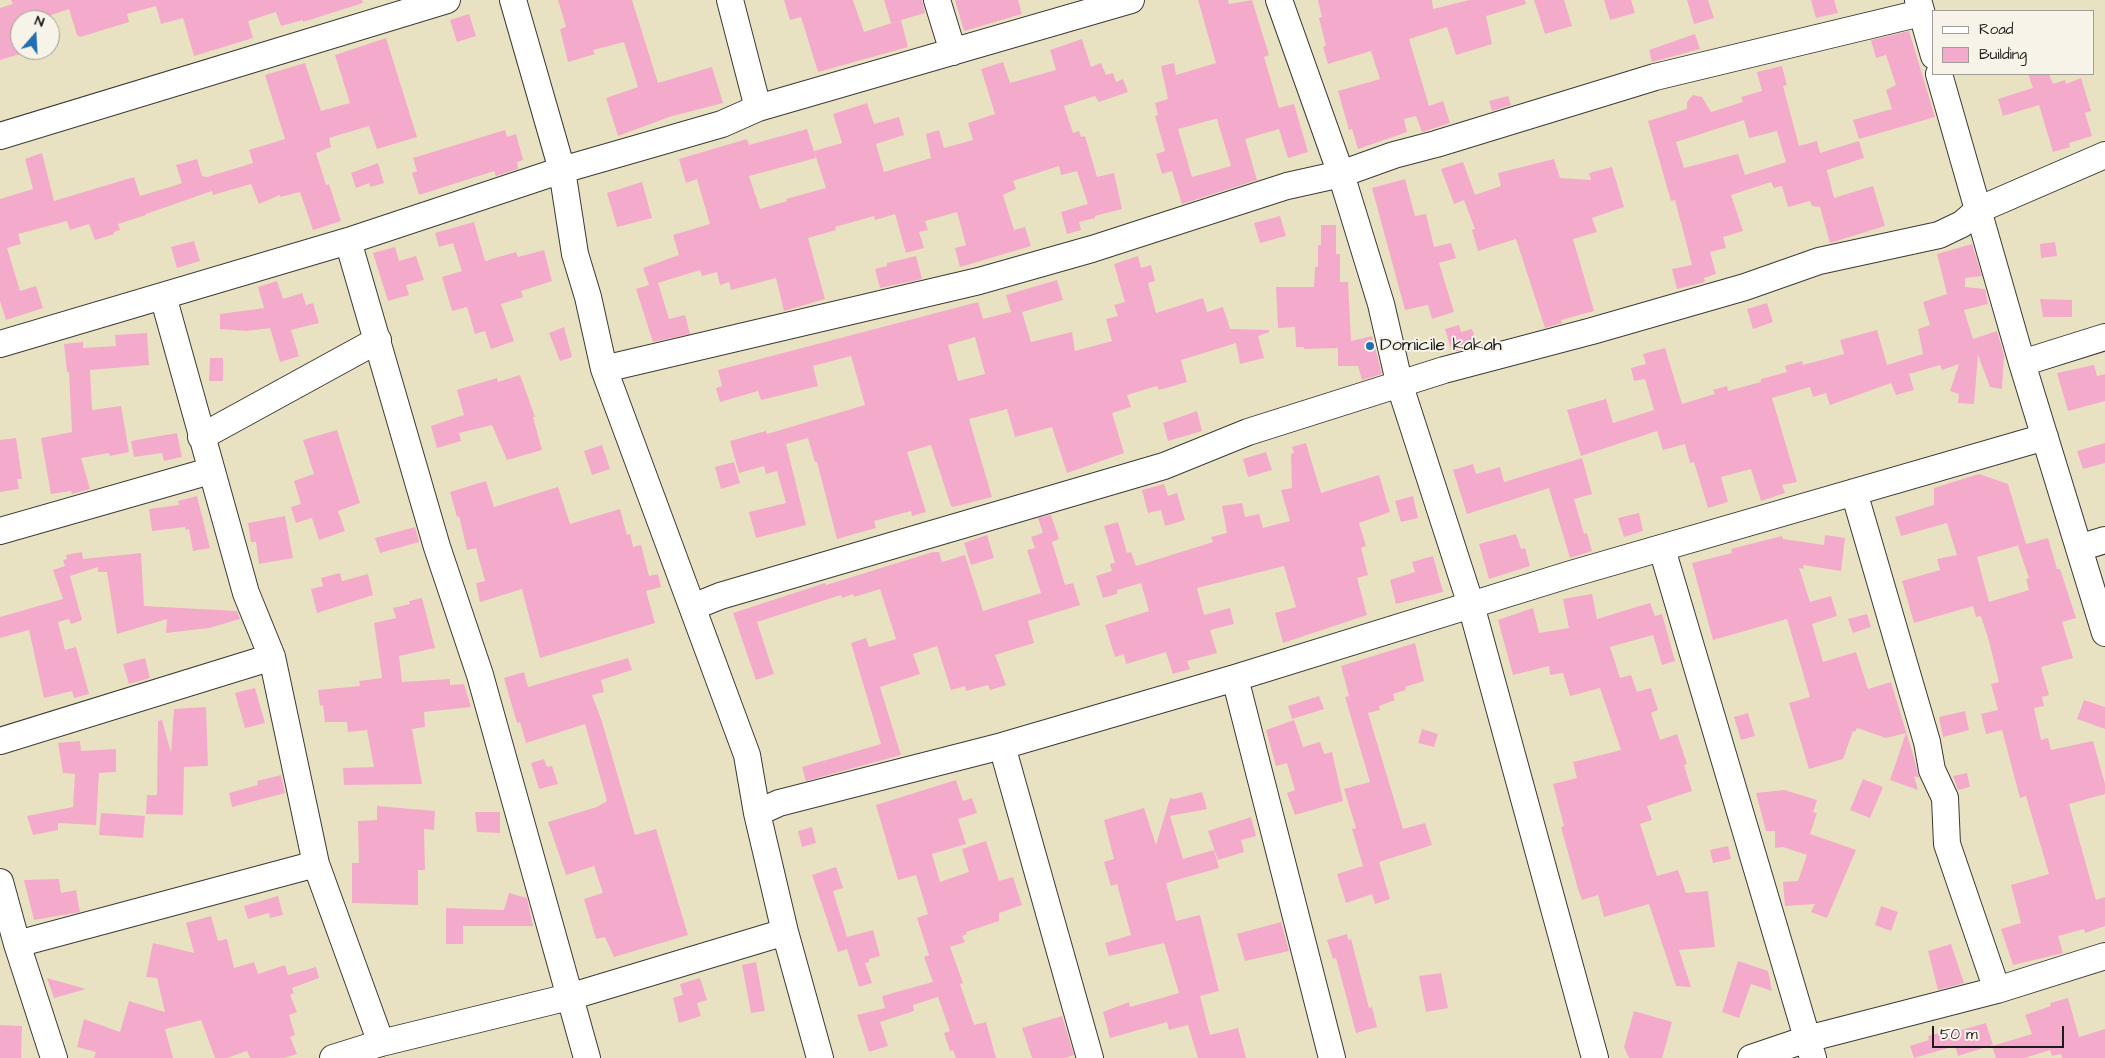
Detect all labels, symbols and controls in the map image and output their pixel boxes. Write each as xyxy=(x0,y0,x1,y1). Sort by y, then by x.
north arrow xyxy=(10,10,60,60)
legend xyxy=(1932,10,2095,75)
text: N xyxy=(32,11,47,33)
text: Road xyxy=(1979,19,2013,40)
text: Building xyxy=(1979,44,2027,65)
place label: Domicile kakah xyxy=(1380,335,1502,357)
marker: Domicile kakah xyxy=(1364,340,1376,352)
scale bar xyxy=(1935,1016,2068,1048)
text: 50 m xyxy=(1940,1024,1978,1045)

